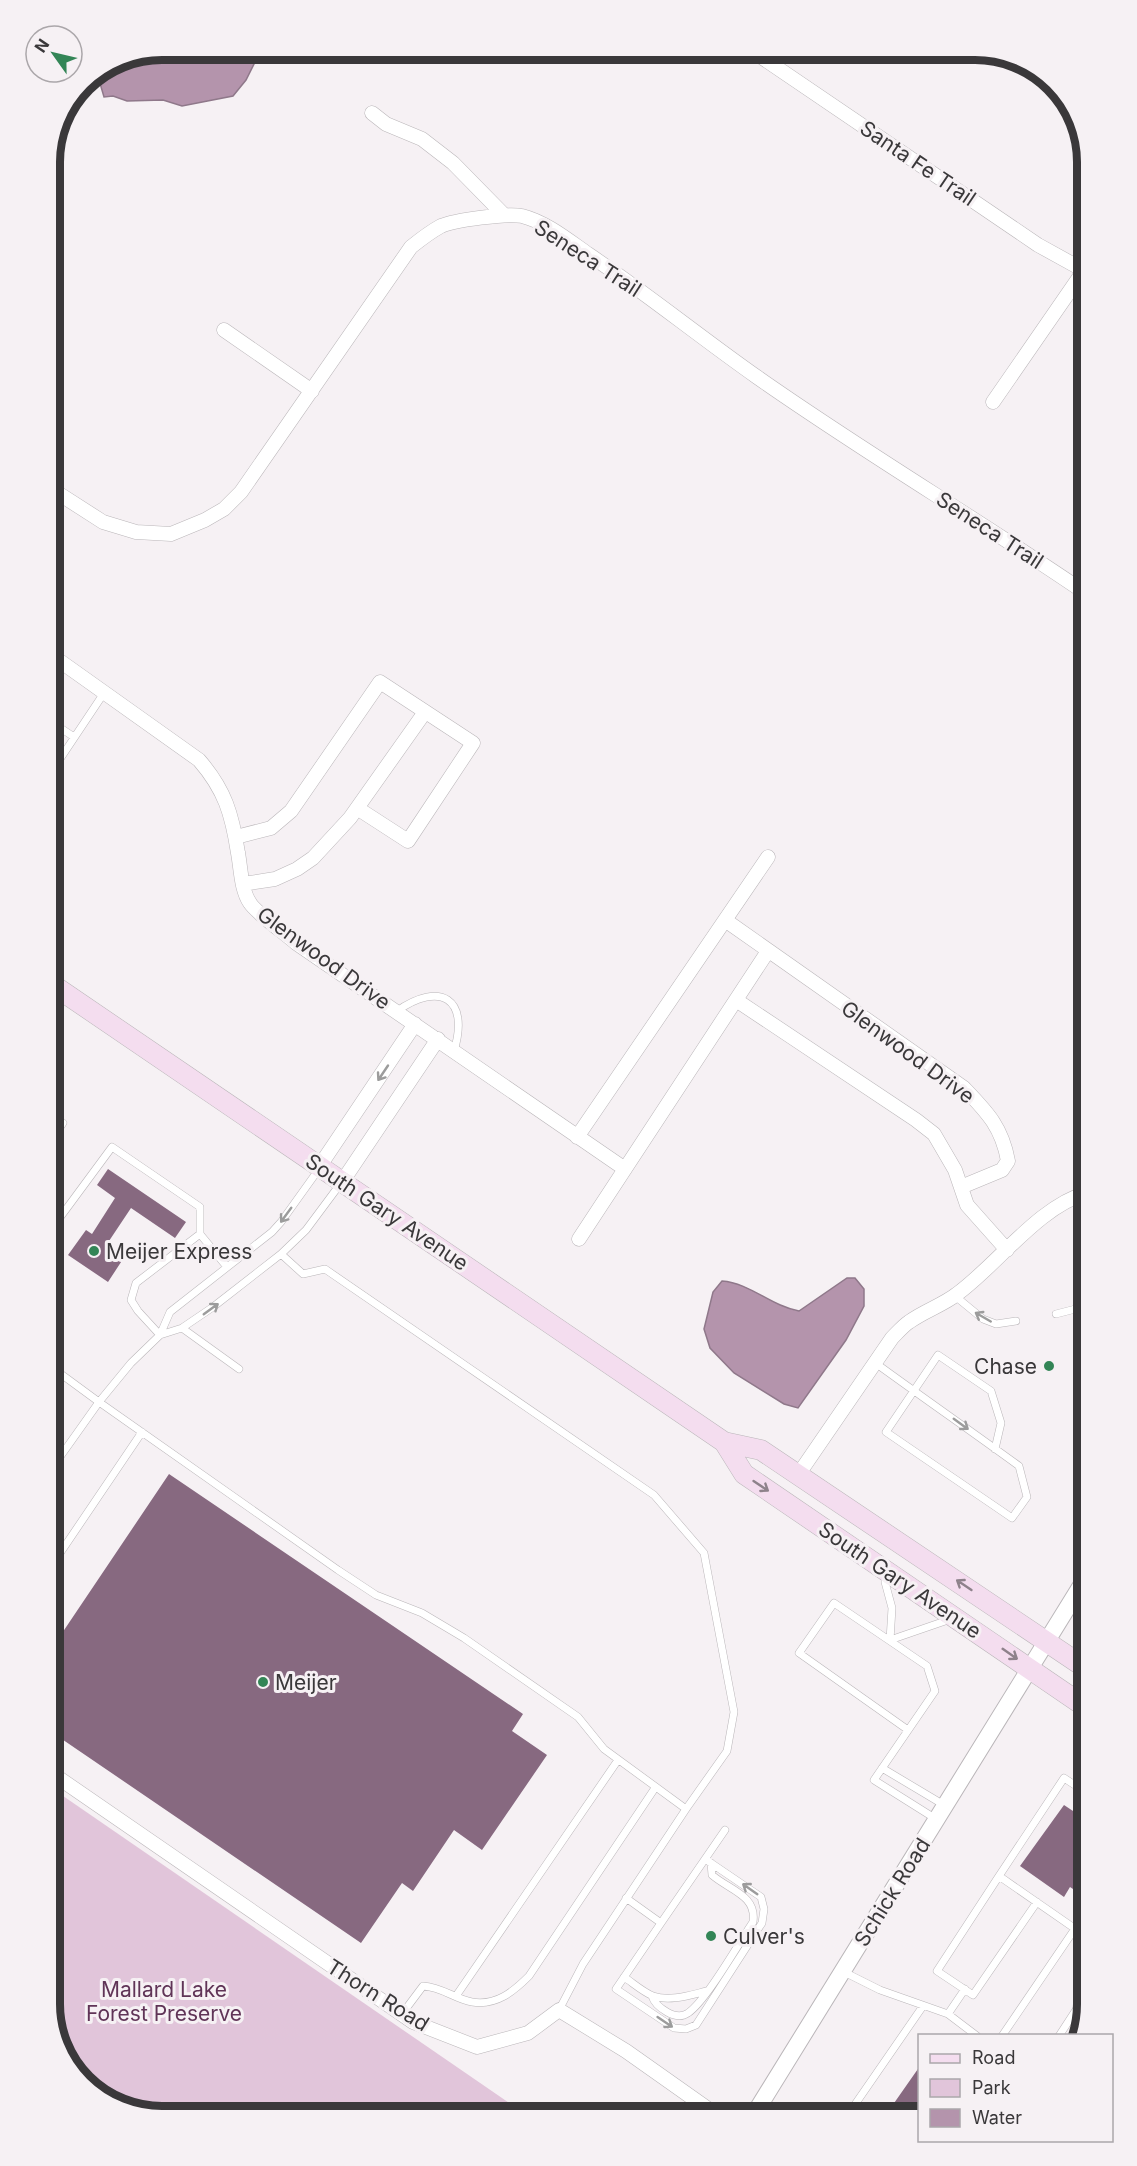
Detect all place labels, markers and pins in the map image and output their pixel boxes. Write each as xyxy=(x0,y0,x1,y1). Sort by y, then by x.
place label: Meijer Express xyxy=(106,1239,252,1264)
marker: Meijer Express xyxy=(87,1244,101,1258)
place label: Chase xyxy=(974,1354,1037,1379)
marker: Chase xyxy=(1042,1359,1056,1373)
place label: Meijer xyxy=(275,1670,337,1695)
marker: Meijer xyxy=(256,1675,270,1689)
place label: Culver's xyxy=(723,1924,805,1949)
marker: Culver's xyxy=(704,1929,718,1943)

